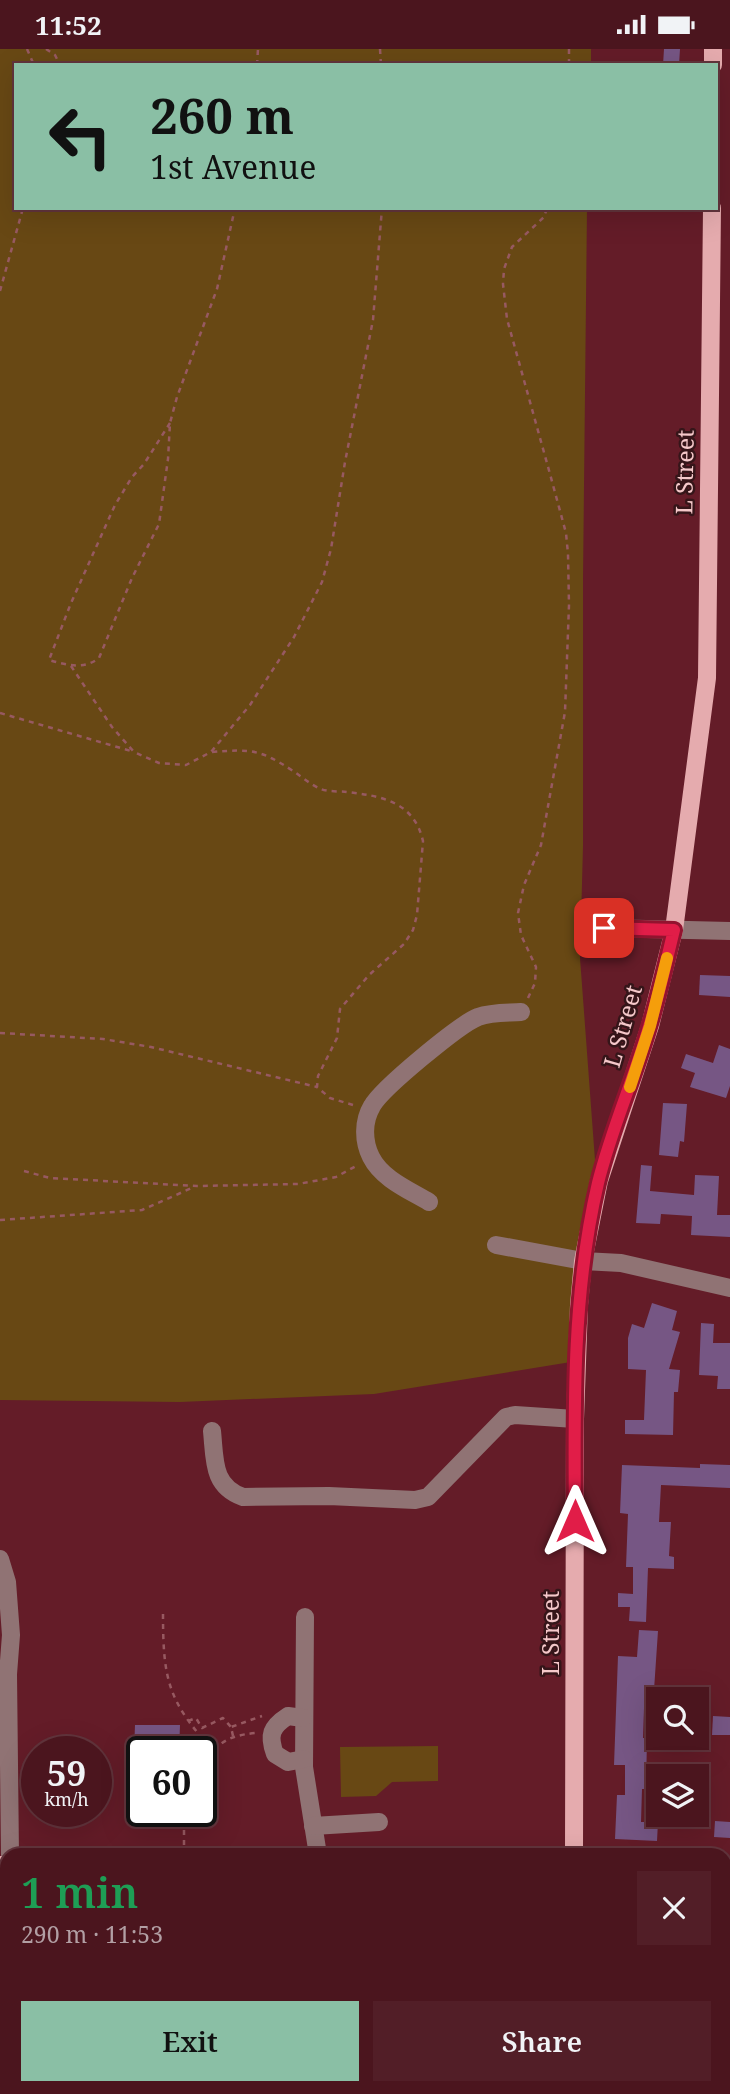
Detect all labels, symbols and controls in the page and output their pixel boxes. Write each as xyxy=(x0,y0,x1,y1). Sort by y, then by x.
text: 11:52 xyxy=(35,7,102,43)
text: 260 m xyxy=(150,82,294,148)
icon: left xyxy=(35,91,126,182)
text: 1st Avenue xyxy=(150,145,316,188)
street label: L Street xyxy=(667,429,701,515)
pin xyxy=(574,898,634,958)
icon: arrive xyxy=(585,909,623,947)
street label: L Street xyxy=(595,981,649,1071)
position arrow xyxy=(538,1484,612,1558)
street label: L Street xyxy=(534,1591,566,1675)
map controls xyxy=(646,1687,709,1827)
button: search xyxy=(646,1687,709,1750)
speed limit sign: 60 xyxy=(126,1736,217,1827)
text: 59 xyxy=(47,1749,86,1796)
button: layers xyxy=(646,1764,709,1827)
text: km/h xyxy=(44,1787,89,1811)
text: 1 min xyxy=(21,1863,138,1920)
button: close xyxy=(637,1871,711,1945)
text: 290 m · 11:53 xyxy=(21,1918,163,1950)
button: Exit xyxy=(21,2001,359,2081)
button: Share xyxy=(373,2001,711,2081)

